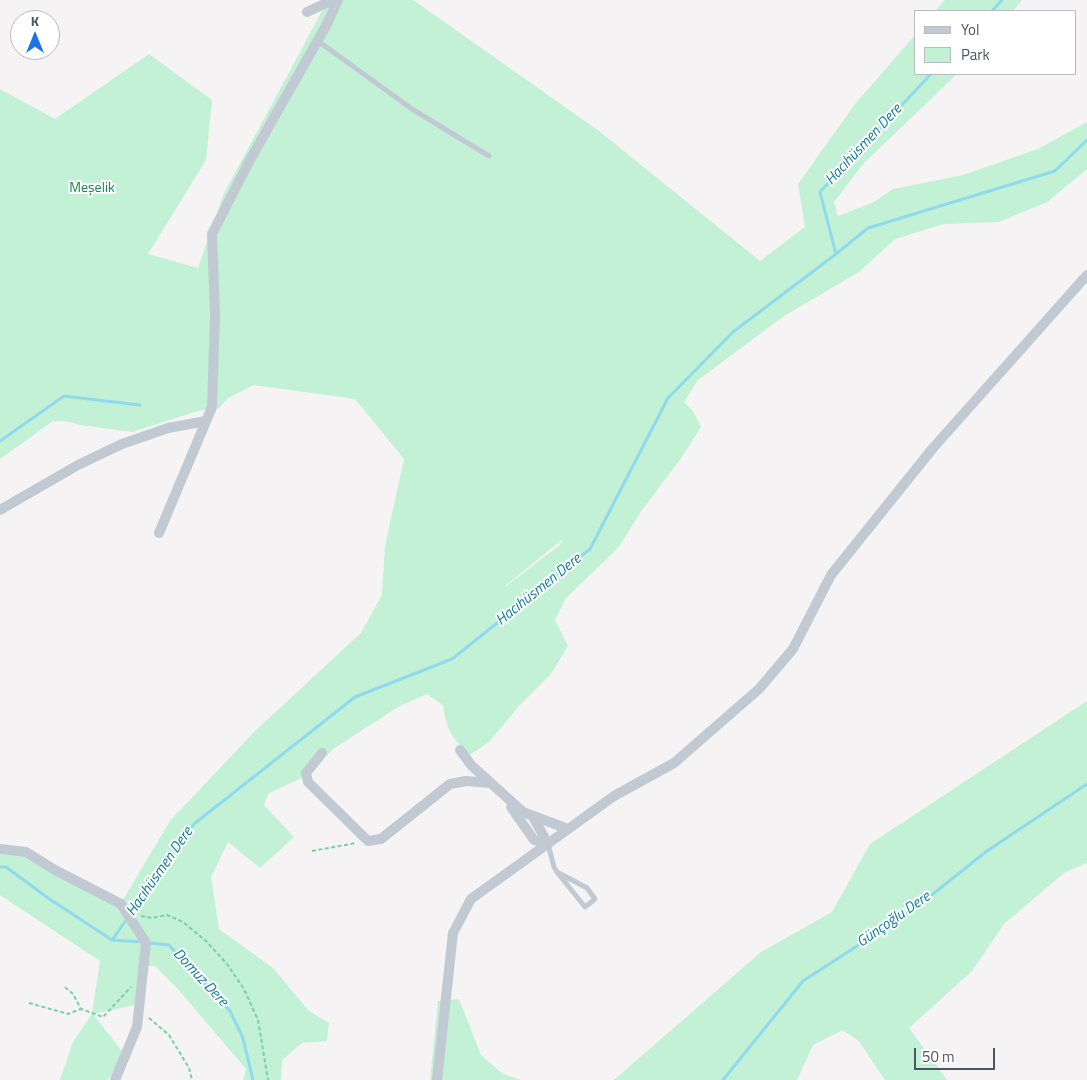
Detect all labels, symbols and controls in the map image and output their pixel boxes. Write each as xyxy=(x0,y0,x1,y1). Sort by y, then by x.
north arrow xyxy=(10,10,60,60)
text: K xyxy=(31,10,39,31)
legend xyxy=(914,10,1077,75)
text: Yol xyxy=(961,18,979,41)
text: Park xyxy=(961,43,990,66)
water label: Hacıhüsmen Dere xyxy=(822,101,906,189)
park label: Meşelik xyxy=(69,181,115,197)
water label: Hacıhüsmen Dere xyxy=(493,550,585,630)
water label: Hacıhüsmen Dere xyxy=(123,824,197,920)
water label: Günçoğlu Dere xyxy=(854,888,934,952)
water label: Domuz Dere xyxy=(169,945,231,1011)
scale bar xyxy=(917,1038,998,1070)
text: 50 m xyxy=(922,1045,955,1068)

